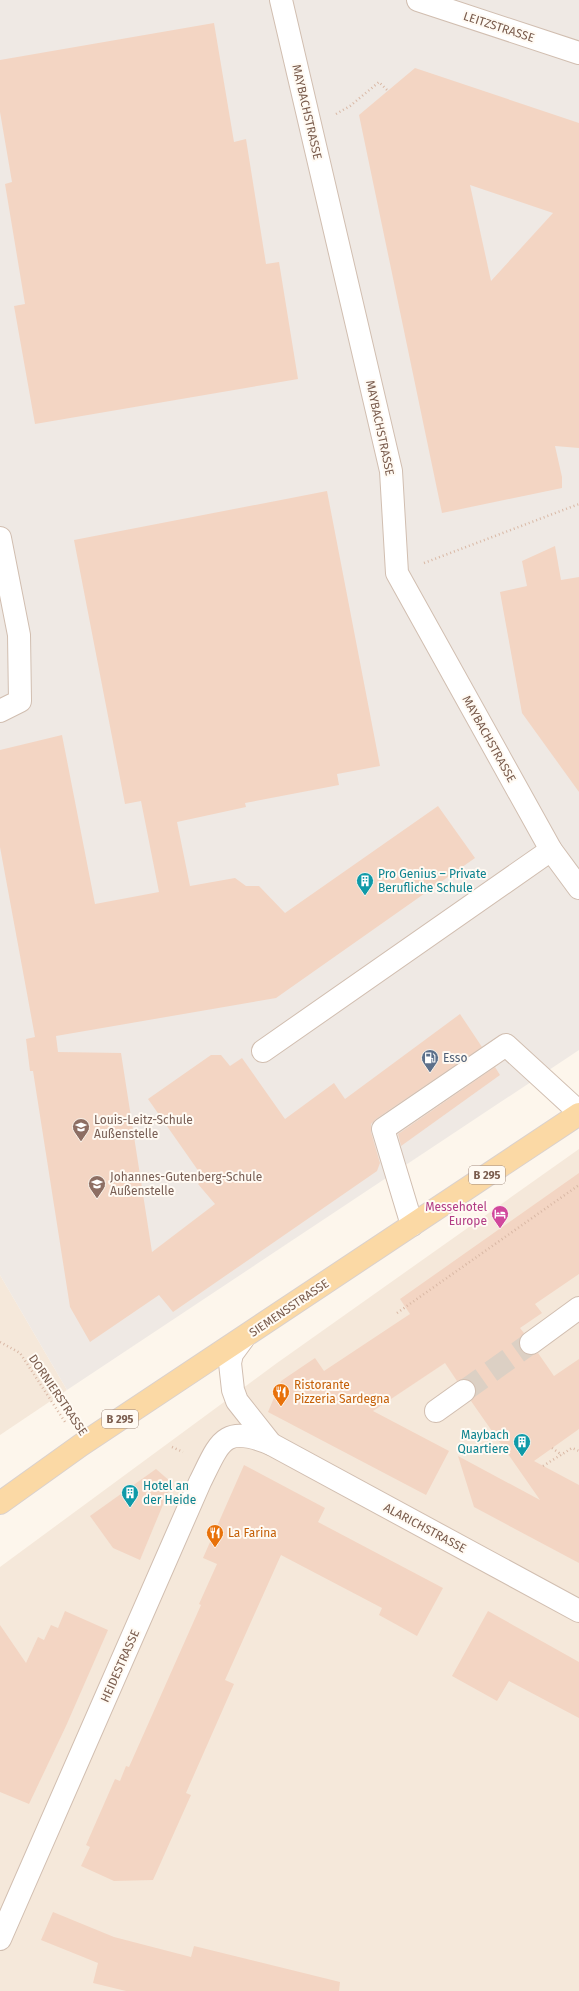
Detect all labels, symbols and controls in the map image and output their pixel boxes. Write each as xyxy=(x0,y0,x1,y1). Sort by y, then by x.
street label: LEITZSTRASSE xyxy=(462,9,536,45)
street label: MAYBACHSTRASSE xyxy=(289,63,325,161)
street label: MAYBACHSTRASSE xyxy=(363,379,397,477)
street label: MAYBACHSTRASSE xyxy=(459,693,519,785)
place label: Pro Genius – Private Berufliche Schule xyxy=(378,867,487,895)
building icon: Pro Genius – Private Berufliche Schule xyxy=(355,871,375,896)
fuel station icon: Esso xyxy=(420,1048,440,1073)
place label: Esso xyxy=(443,1051,467,1065)
place label: Louis-Leitz-Schule Außenstelle xyxy=(94,1113,193,1141)
school or university icon: Louis-Leitz-Schule Außenstelle xyxy=(71,1117,91,1142)
road number: B 295 xyxy=(469,1166,505,1184)
place label: Johannes-Gutenberg-Schule Außenstelle xyxy=(110,1170,262,1198)
school or university icon: Johannes-Gutenberg-Schule Außenstelle xyxy=(87,1174,107,1199)
place label: Messehotel Europe xyxy=(425,1200,487,1228)
hotel icon: Messehotel Europe xyxy=(490,1204,510,1229)
street label: SIEMENSSTRASSE xyxy=(247,1276,331,1340)
street label: DORNIERSTRASSE xyxy=(26,1352,90,1438)
place label: Ristorante Pizzeria Sardegna xyxy=(294,1378,390,1406)
restaurant icon: Ristorante Pizzeria Sardegna xyxy=(271,1382,291,1407)
road number: B 295 xyxy=(102,1410,138,1428)
place label: Maybach Quartiere xyxy=(457,1428,509,1456)
building icon: Maybach Quartiere xyxy=(512,1432,532,1457)
place label: Hotel an der Heide xyxy=(143,1479,196,1507)
building icon: Hotel an der Heide xyxy=(120,1483,140,1508)
street label: ALARICHSTRASSE xyxy=(381,1500,469,1556)
restaurant icon: La Farina xyxy=(205,1523,225,1548)
place label: La Farina xyxy=(228,1526,277,1540)
street label: HEIDESTRASSE xyxy=(98,1627,142,1705)

